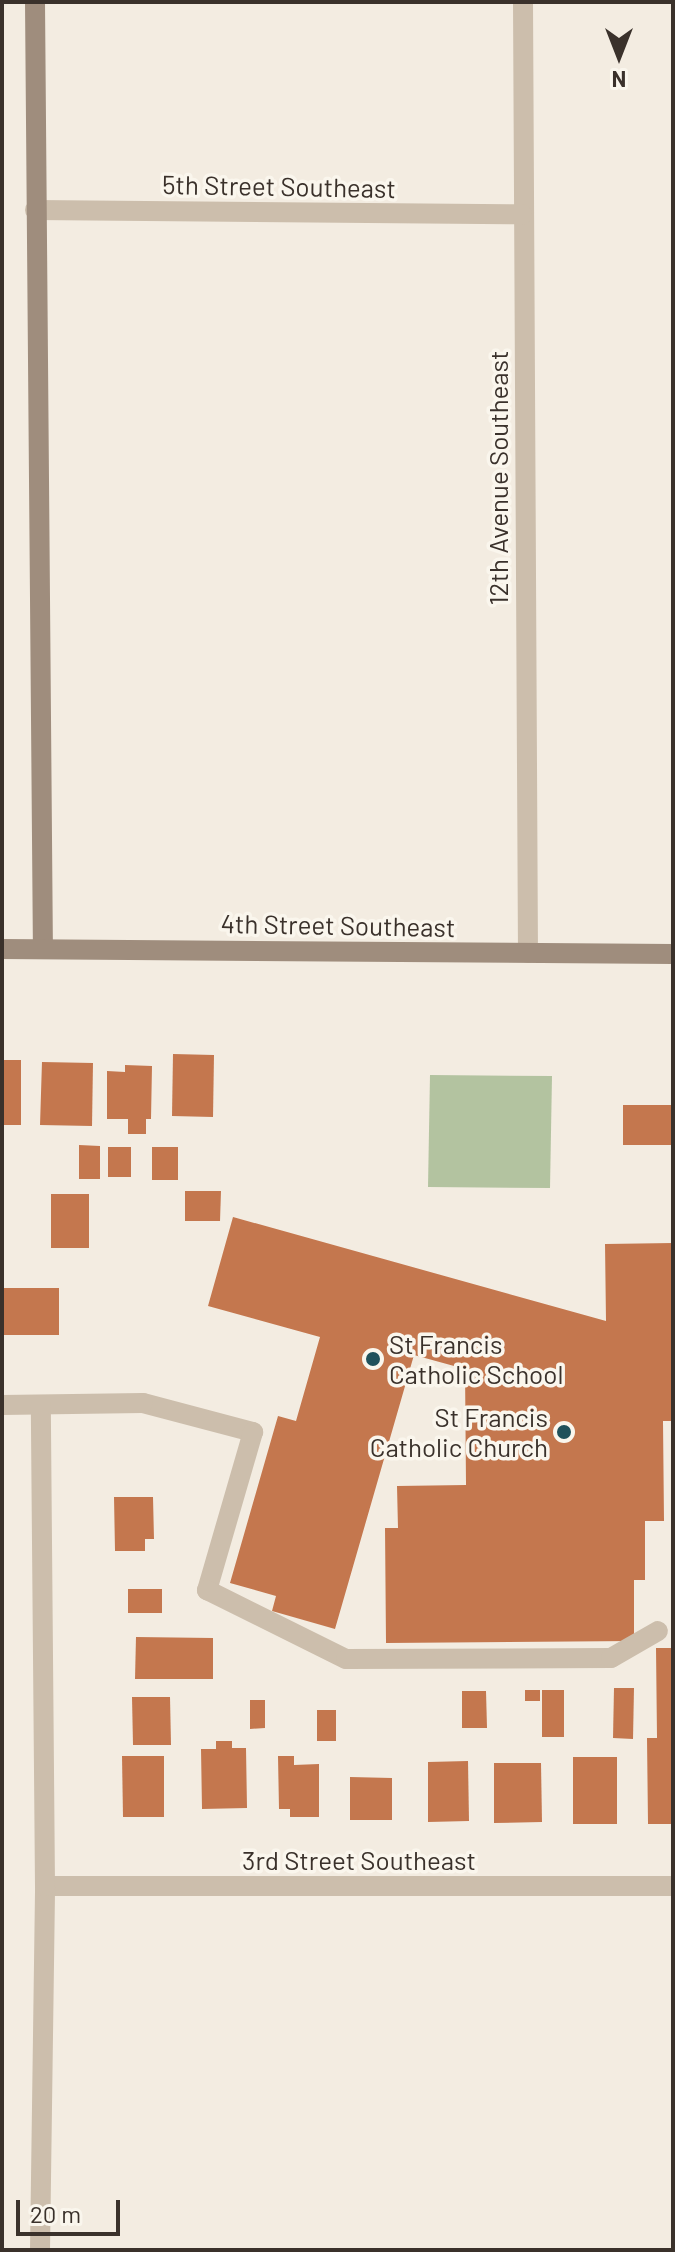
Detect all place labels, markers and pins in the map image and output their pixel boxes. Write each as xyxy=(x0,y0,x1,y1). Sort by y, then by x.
place label: St Francis Catholic School xyxy=(389,1328,563,1390)
marker: St Francis Catholic School xyxy=(364,1350,382,1368)
place label: St Francis Catholic Church xyxy=(370,1401,548,1462)
marker: St Francis Catholic Church xyxy=(555,1423,573,1441)

